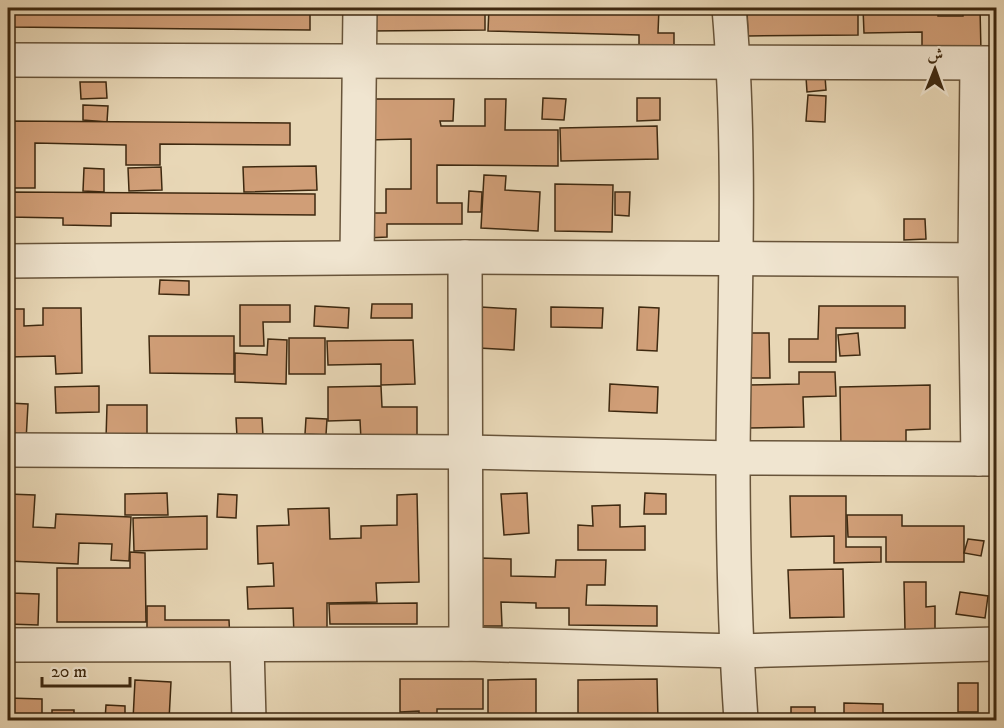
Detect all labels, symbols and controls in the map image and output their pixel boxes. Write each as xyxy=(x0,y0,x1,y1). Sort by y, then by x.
north arrow xyxy=(905,39,965,99)
text: ش xyxy=(927,45,943,65)
scale bar xyxy=(42,650,130,688)
text: 20 m xyxy=(51,661,87,683)

